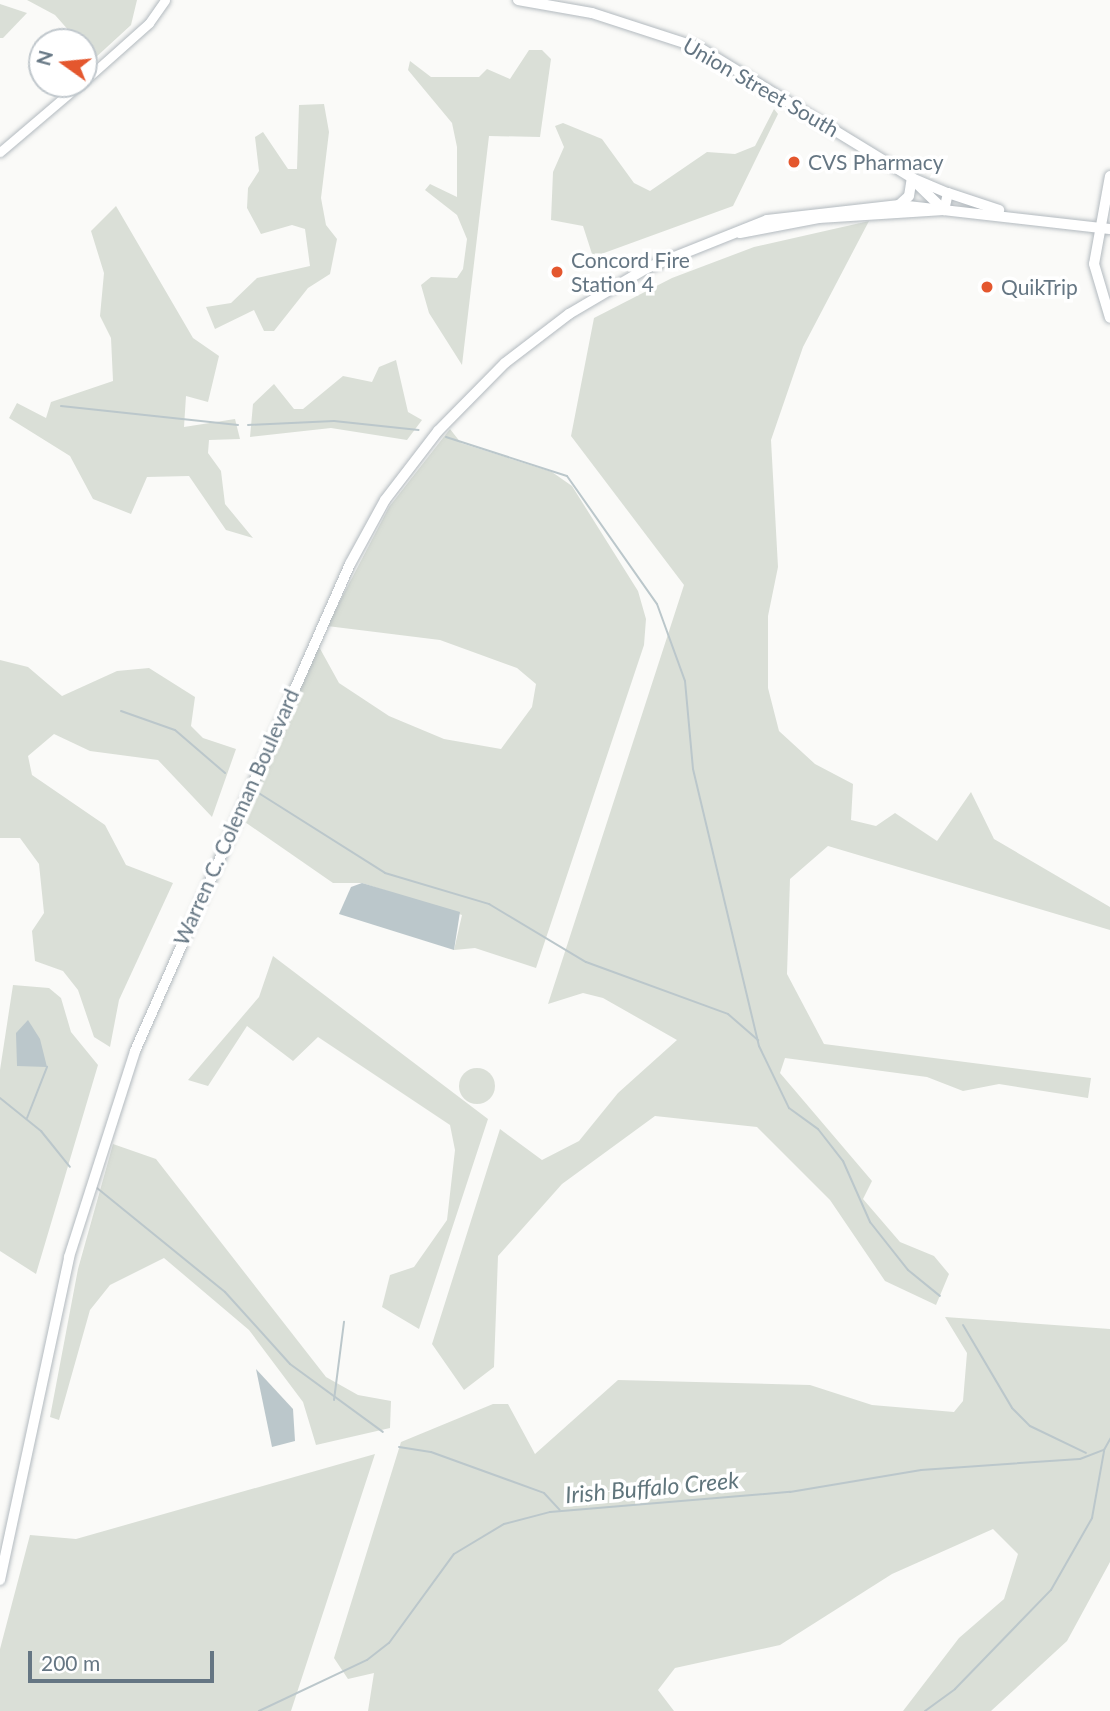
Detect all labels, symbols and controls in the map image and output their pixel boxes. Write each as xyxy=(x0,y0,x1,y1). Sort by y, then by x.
north arrow xyxy=(28,28,98,98)
street label: Union Street South xyxy=(679,32,843,142)
text: N xyxy=(31,48,57,68)
place label: CVS Pharmacy xyxy=(808,149,944,175)
marker: CVS Pharmacy xyxy=(786,154,802,170)
place label: Concord Fire Station 4 xyxy=(571,247,690,297)
marker: Concord Fire Station 4 xyxy=(549,264,565,280)
place label: QuikTrip xyxy=(1001,274,1078,300)
marker: QuikTrip xyxy=(979,279,995,295)
street label: Warren C. Coleman Boulevard xyxy=(168,685,304,949)
water label: Irish Buffalo Creek xyxy=(564,1466,740,1508)
scale bar xyxy=(32,1638,217,1682)
text: 200 m xyxy=(41,1650,100,1675)

